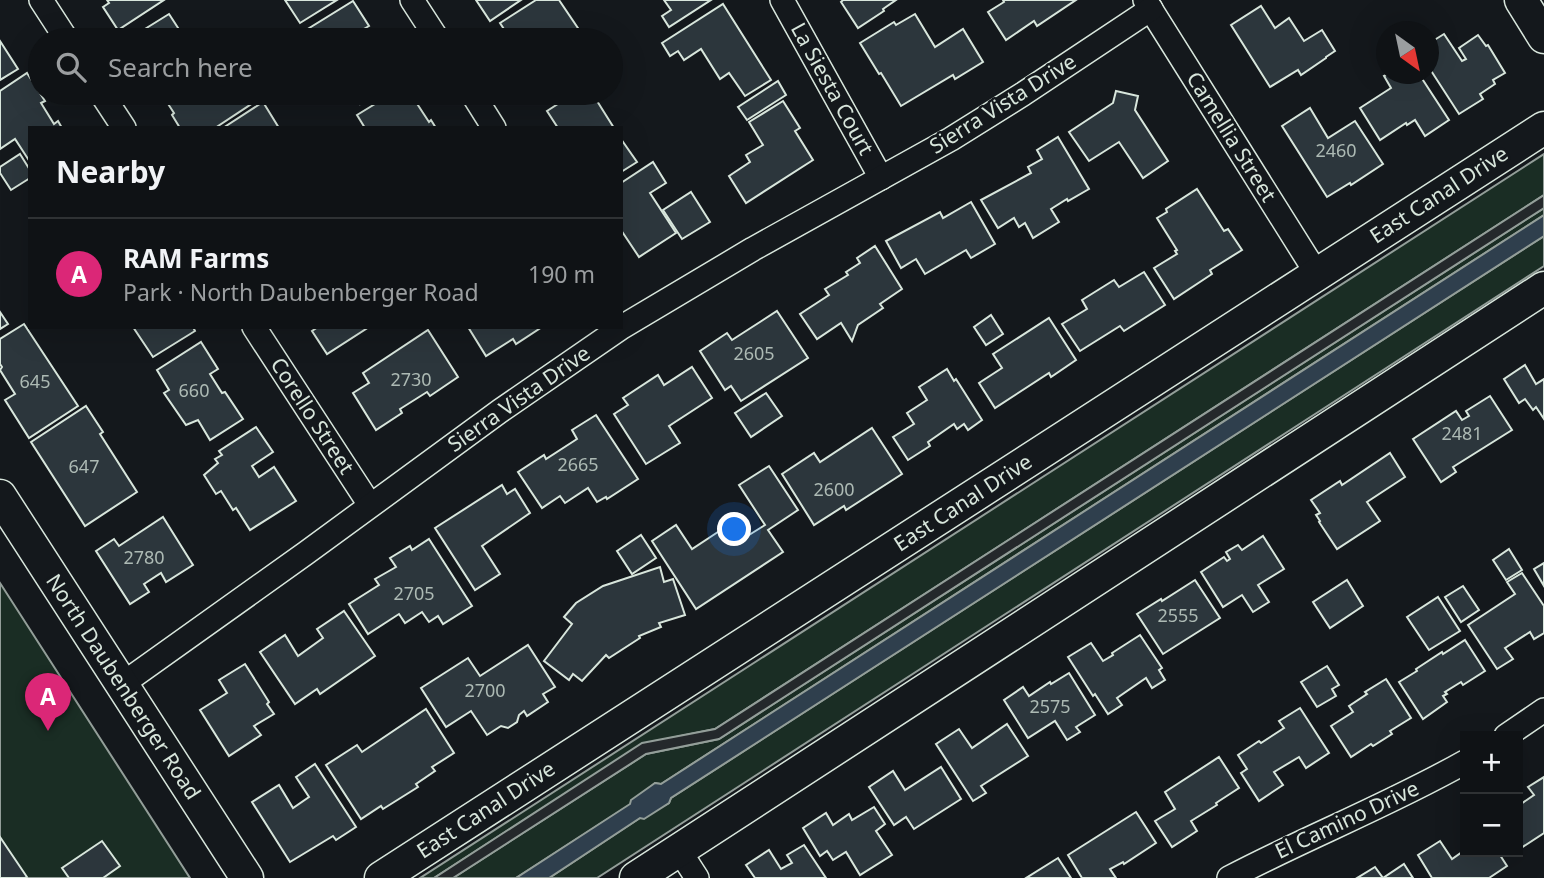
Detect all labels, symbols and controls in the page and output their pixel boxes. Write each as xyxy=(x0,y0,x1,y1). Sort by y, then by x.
street label: La Siesta Court xyxy=(785,17,881,160)
north arrow xyxy=(1376,21,1439,84)
search box xyxy=(28,28,623,105)
street label: Sierra Vista Drive xyxy=(924,47,1081,159)
icon: search xyxy=(52,48,90,86)
text: Search here xyxy=(108,49,253,85)
street label: Camellia Street xyxy=(1181,66,1283,207)
house number: 2460 xyxy=(1315,138,1357,162)
street label: East Canal Drive xyxy=(1364,139,1513,249)
text: Nearby xyxy=(56,151,165,192)
text: RAM Farms xyxy=(123,240,269,276)
text: A xyxy=(71,258,87,290)
text: 190 m xyxy=(528,258,595,290)
text: Park · North Daubenberger Road xyxy=(123,276,479,308)
street label: Sierra Vista Drive xyxy=(442,339,595,458)
house number: 2605 xyxy=(733,341,775,365)
street label: Corello Street xyxy=(265,352,361,479)
house number: 2730 xyxy=(390,367,432,391)
house number: 645 xyxy=(20,369,50,393)
house number: 660 xyxy=(179,378,209,402)
house number: 2481 xyxy=(1441,421,1483,445)
street label: East Canal Drive xyxy=(888,447,1037,557)
house number: 2665 xyxy=(557,452,599,476)
house number: 647 xyxy=(69,454,99,478)
house number: 2600 xyxy=(813,477,855,501)
your location xyxy=(717,512,751,546)
house number: 2780 xyxy=(123,545,165,569)
street label: North Daubenberger Road xyxy=(40,568,207,805)
house number: 2705 xyxy=(393,581,435,605)
house number: 2555 xyxy=(1157,603,1199,627)
pin: A xyxy=(25,673,71,731)
house number: 2700 xyxy=(464,678,506,702)
house number: 2575 xyxy=(1029,694,1071,718)
map controls xyxy=(1460,731,1523,857)
button: + xyxy=(1460,731,1523,794)
street label: East Canal Drive xyxy=(411,754,560,864)
street label: El Camino Drive xyxy=(1270,773,1423,865)
button: − xyxy=(1460,794,1523,857)

